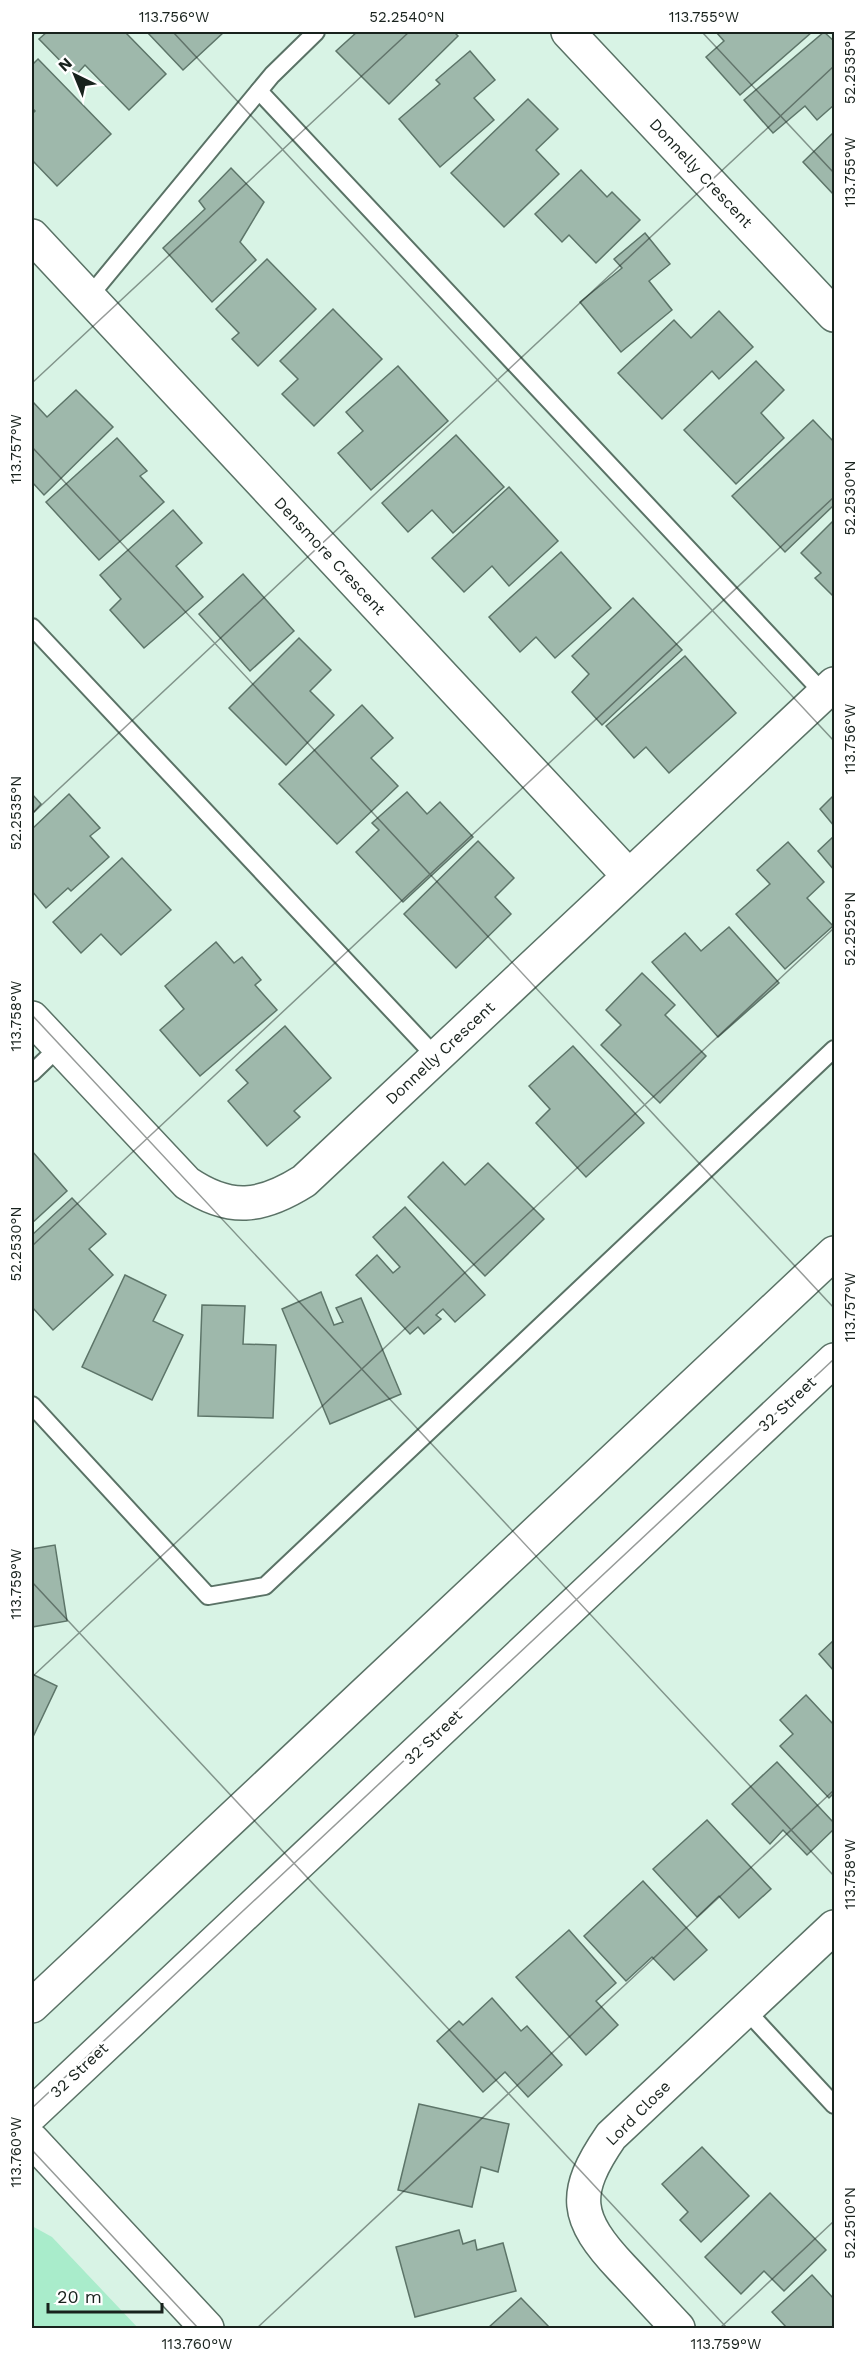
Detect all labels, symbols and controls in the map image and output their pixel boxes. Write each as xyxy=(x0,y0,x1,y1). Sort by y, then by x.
text: 113.756°W xyxy=(139,8,209,26)
text: 52.2540°N xyxy=(369,8,445,26)
text: 113.755°W xyxy=(669,8,739,26)
text: 52.2535°N xyxy=(841,30,859,104)
north arrow xyxy=(45,45,105,105)
text: N xyxy=(54,53,76,75)
street label: Donnelly Crescent xyxy=(645,114,757,232)
text: 113.755°W xyxy=(841,137,859,207)
text: 113.757°W xyxy=(7,414,25,484)
text: 52.2530°N xyxy=(841,461,859,535)
street label: Densmore Crescent xyxy=(270,493,390,619)
text: 113.756°W xyxy=(841,704,859,774)
text: 52.2535°N xyxy=(7,776,25,850)
text: 52.2525°N xyxy=(841,892,859,966)
text: 113.758°W xyxy=(7,981,25,1051)
street label: Donnelly Crescent xyxy=(381,997,499,1109)
text: 52.2530°N xyxy=(7,1207,25,1281)
text: 113.757°W xyxy=(841,1272,859,1342)
street label: 32 Street xyxy=(754,1372,820,1436)
text: 113.759°W xyxy=(7,1549,25,1619)
street label: 32 Street xyxy=(400,1705,466,1769)
text: 113.758°W xyxy=(841,1839,859,1909)
street label: 32 Street xyxy=(46,2038,112,2102)
street label: Lord Close xyxy=(602,2077,674,2149)
text: 113.760°W xyxy=(7,2116,25,2188)
text: 52.2510°N xyxy=(841,2187,859,2259)
scale bar xyxy=(48,2276,162,2314)
text: 20 m xyxy=(57,2286,102,2307)
text: 113.760°W xyxy=(161,2335,233,2353)
text: 113.759°W xyxy=(691,2335,761,2353)

